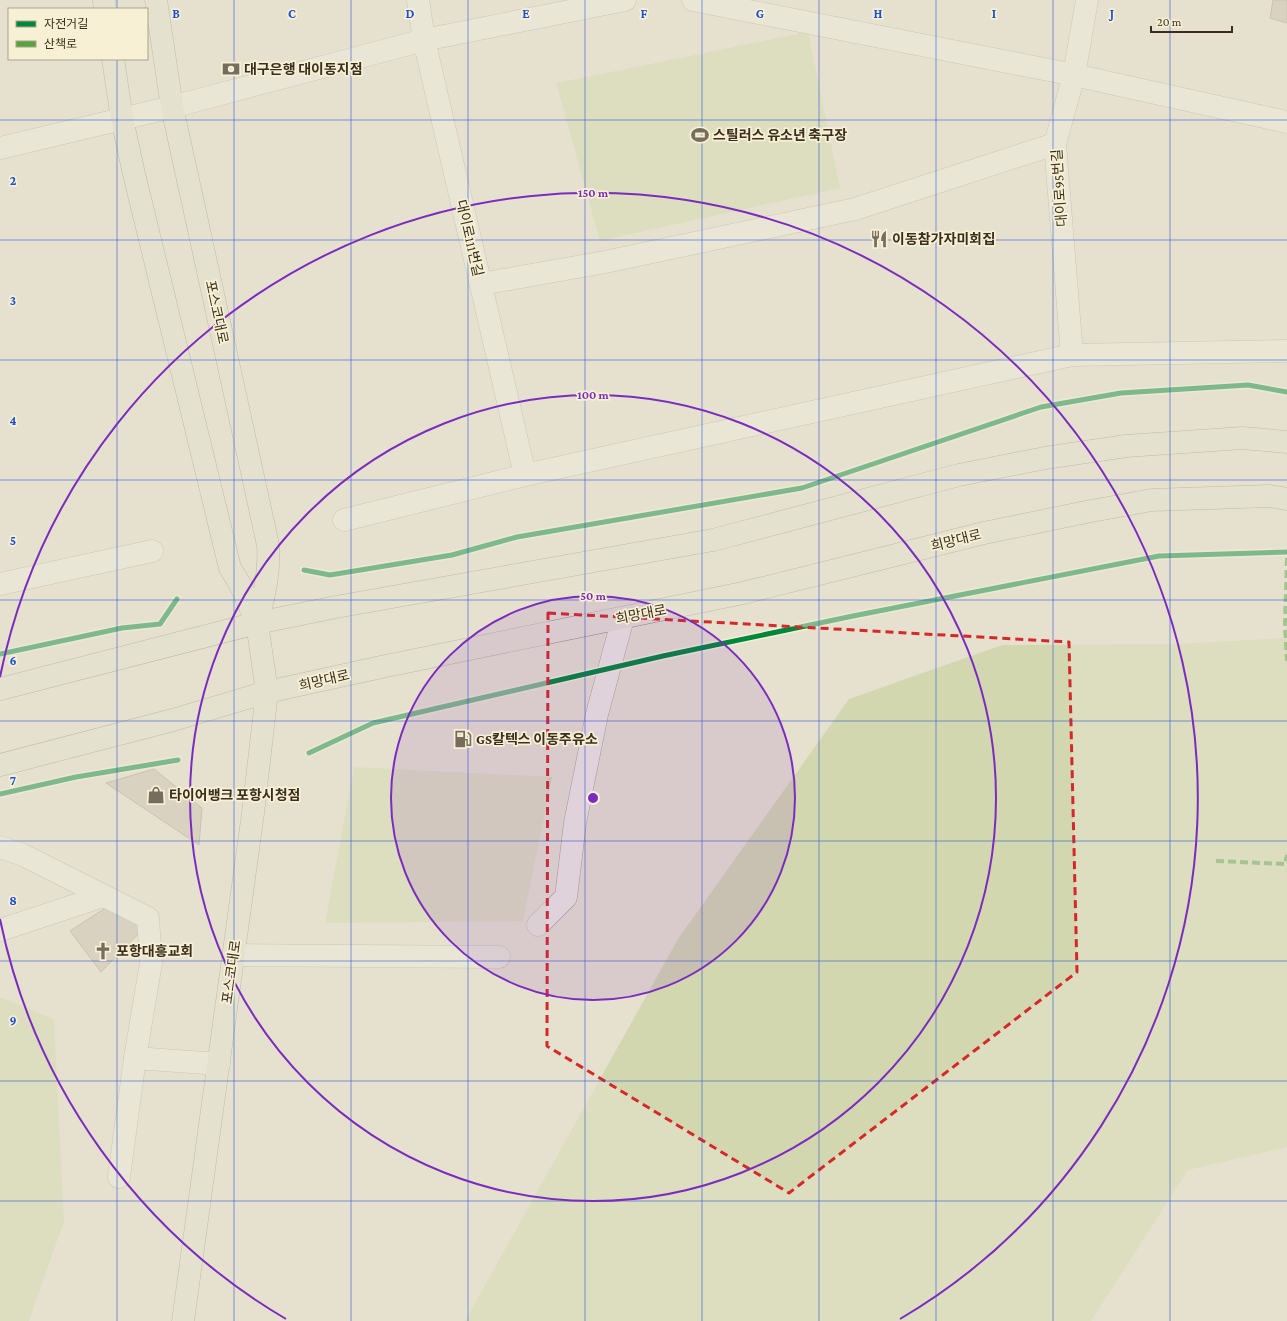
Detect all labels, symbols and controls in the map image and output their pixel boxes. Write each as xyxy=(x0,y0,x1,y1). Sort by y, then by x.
text: B xyxy=(172,6,180,21)
text: C xyxy=(288,6,296,21)
text: D xyxy=(406,6,415,21)
text: E xyxy=(522,6,530,21)
text: F xyxy=(641,6,648,21)
text: G xyxy=(756,6,764,21)
text: H xyxy=(874,6,883,21)
text: I xyxy=(992,6,996,21)
text: J xyxy=(1108,6,1114,21)
legend xyxy=(8,8,148,60)
scale bar xyxy=(1151,8,1232,34)
text: 20 m xyxy=(1157,15,1182,29)
text: 자전거길 xyxy=(44,17,88,31)
text: 산책로 xyxy=(44,37,77,51)
bank icon: 대구은행 대이동지점 xyxy=(221,59,241,79)
place label: 대구은행 대이동지점 xyxy=(244,61,363,77)
sports icon: 스틸러스 유소년 축구장 xyxy=(690,125,710,145)
place label: 스틸러스 유소년 축구장 xyxy=(713,127,847,143)
street label: 대이로95번길 xyxy=(1048,149,1070,227)
text: 2 xyxy=(10,173,17,188)
text: 150 m xyxy=(578,186,609,200)
street label: 대이로111번길 xyxy=(453,198,487,278)
restaurant icon: 이동참가자미회집 xyxy=(869,229,889,249)
place label: 이동참가자미회집 xyxy=(892,231,995,247)
street label: 포스코대로 xyxy=(202,279,232,345)
text: 3 xyxy=(10,293,16,308)
text: 100 m xyxy=(577,388,610,402)
text: 4 xyxy=(9,413,17,428)
street label: 희망대로 xyxy=(929,526,983,554)
text: 5 xyxy=(10,533,16,548)
text: 50 m xyxy=(580,589,607,603)
street label: 희망대로 xyxy=(614,601,668,627)
text: 6 xyxy=(9,653,17,668)
street label: 희망대로 xyxy=(297,666,351,694)
fuel station icon: GS칼텍스 이동주유소 xyxy=(453,729,473,749)
place label: GS칼텍스 이동주유소 xyxy=(476,731,598,747)
text: 7 xyxy=(10,773,16,788)
shop icon: 타이어뱅크 포항시청점 xyxy=(146,785,166,805)
place label: 타이어뱅크 포항시청점 xyxy=(169,787,301,803)
centre of rings xyxy=(586,791,600,805)
text: 8 xyxy=(9,893,17,908)
street label: 포스코대로 xyxy=(219,939,243,1005)
church icon: 포항대흥교회 xyxy=(93,941,113,961)
place label: 포항대흥교회 xyxy=(116,943,193,959)
text: 9 xyxy=(9,1013,17,1028)

